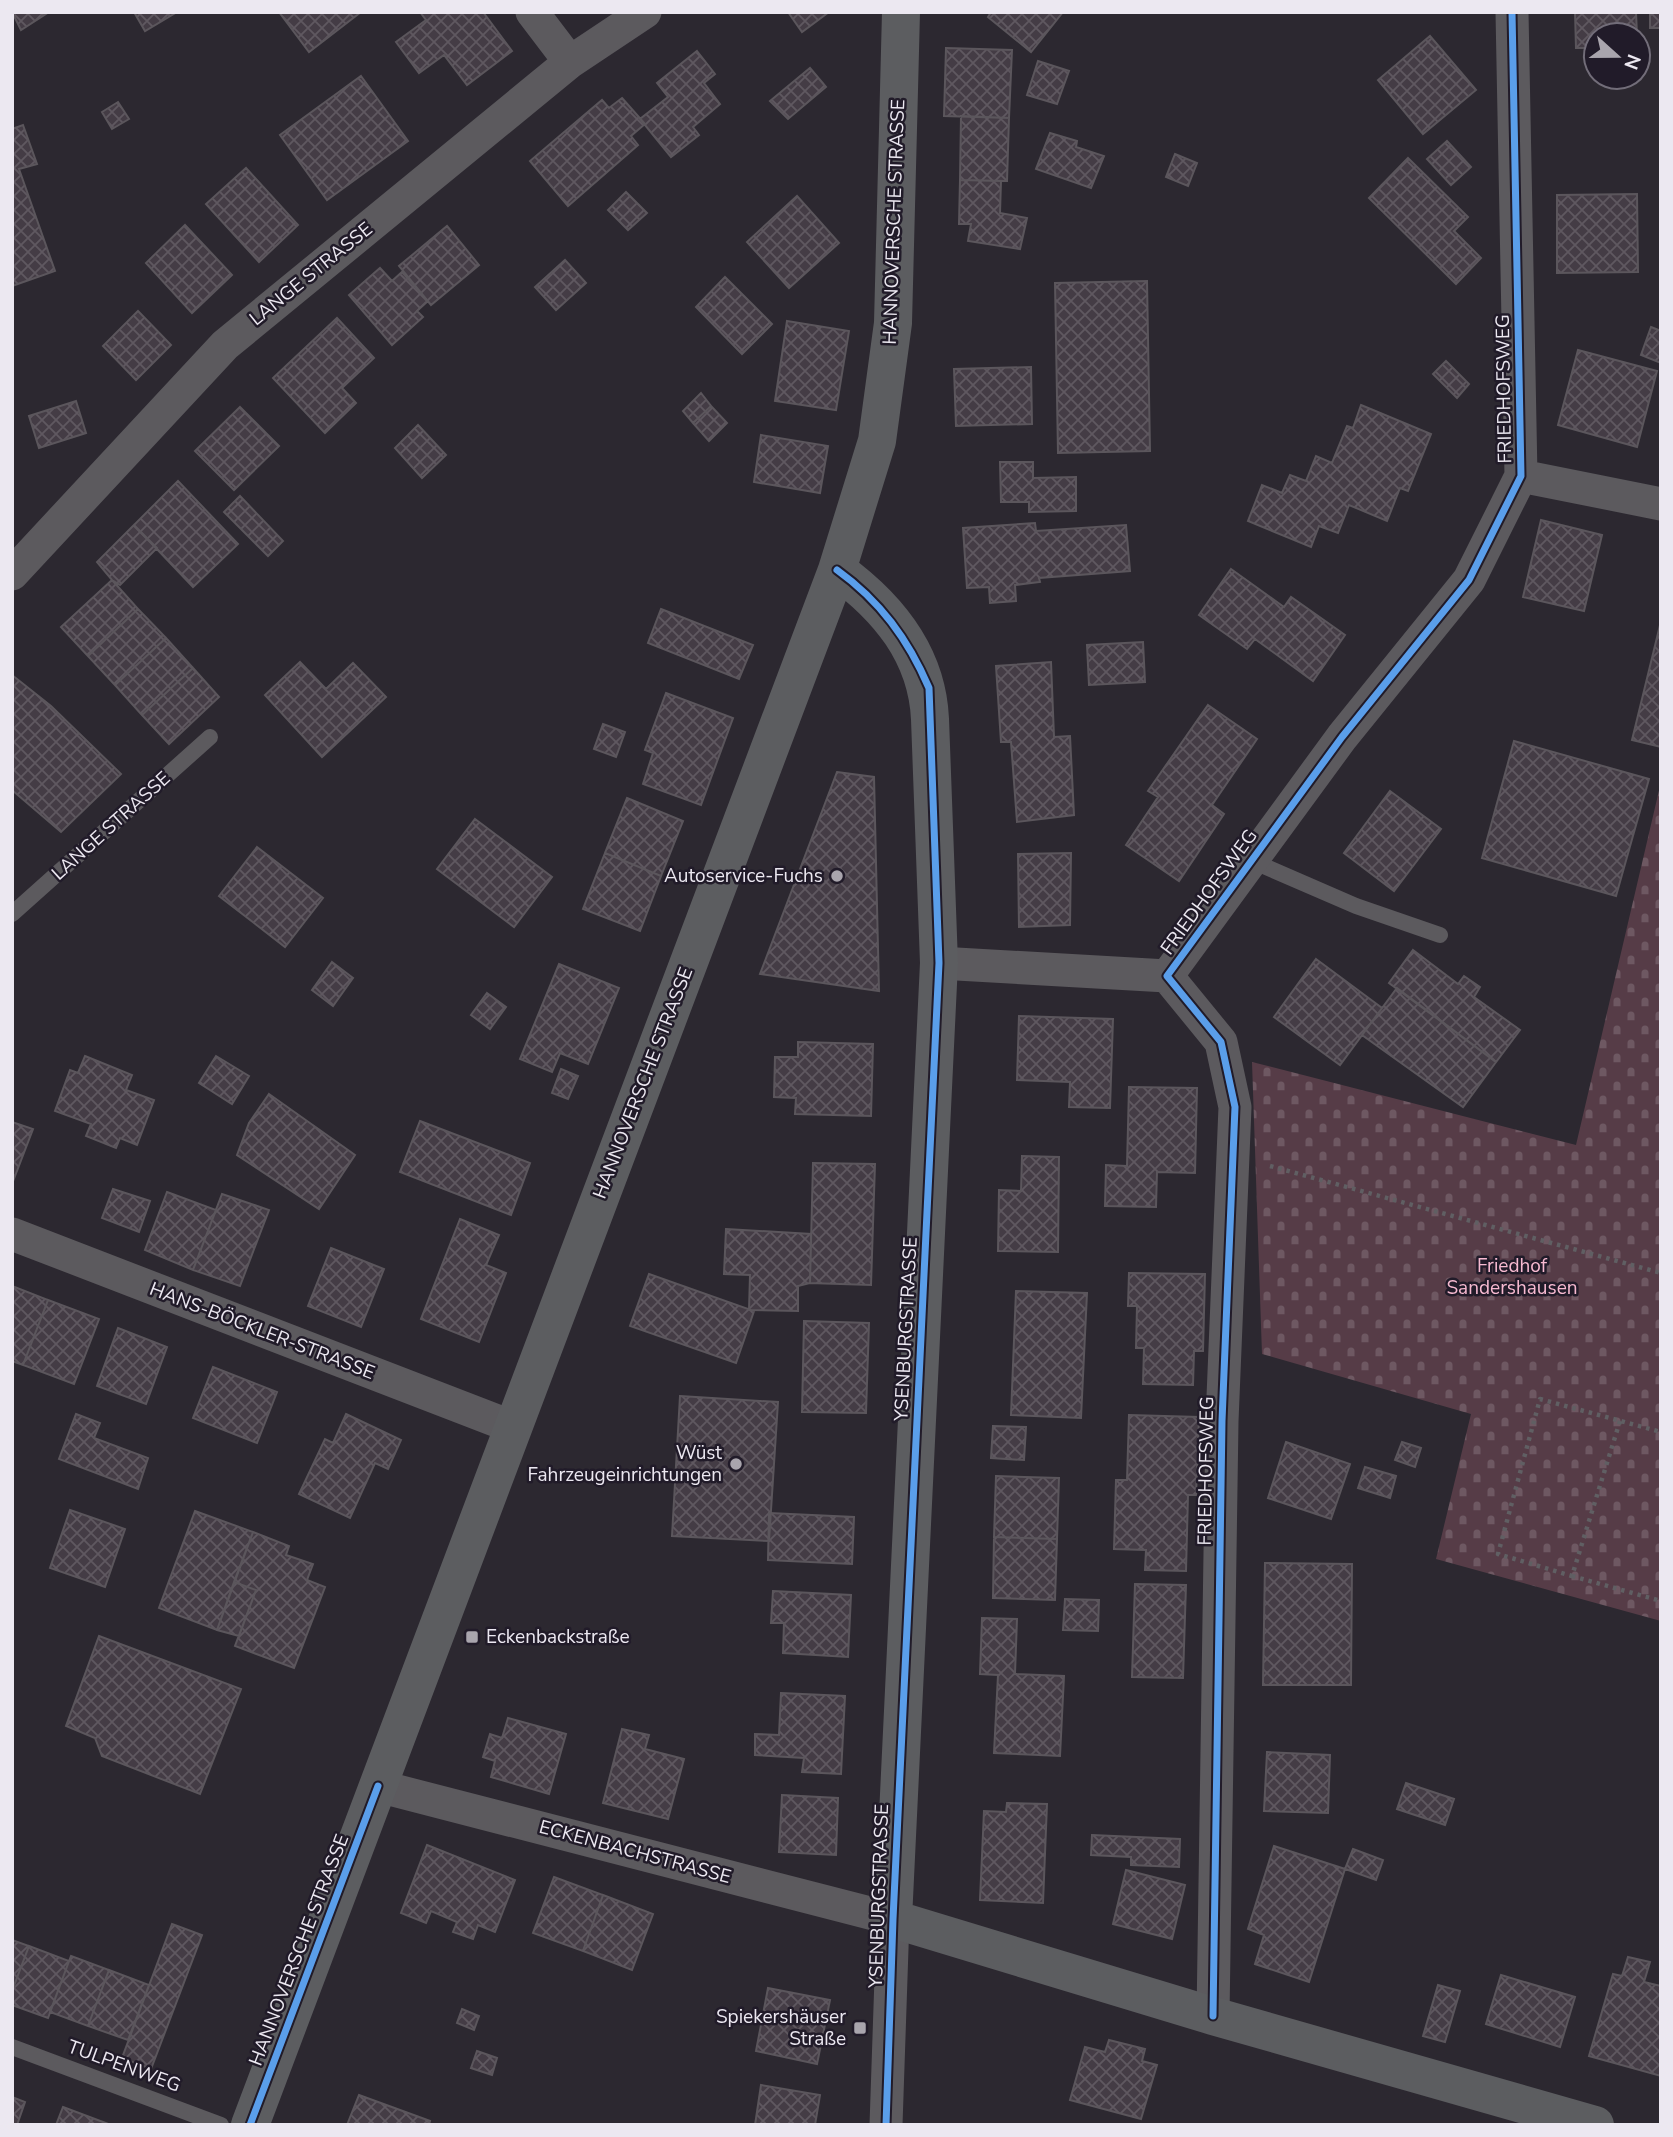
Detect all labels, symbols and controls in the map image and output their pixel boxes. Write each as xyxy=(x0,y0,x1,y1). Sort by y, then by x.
north arrow xyxy=(1582,21,1652,91)
text: N xyxy=(1617,50,1647,73)
street label: HANNOVERSCHE STRASSE xyxy=(877,99,911,345)
street label: LANGE STRASSE xyxy=(244,216,378,332)
street label: FRIEDHOFSWEG xyxy=(1490,314,1518,464)
street label: LANGE STRASSE xyxy=(46,766,176,886)
street label: FRIEDHOFSWEG xyxy=(1155,824,1263,960)
place label: Autoservice-Fuchs xyxy=(664,863,823,889)
marker: Autoservice-Fuchs xyxy=(829,868,845,884)
street label: HANNOVERSCHE STRASSE xyxy=(587,964,699,1202)
street label: YSENBURGSTRASSE xyxy=(888,1236,924,1423)
park label: Friedhof Sandershausen xyxy=(1446,1253,1578,1301)
street label: HANS-BÖCKLER-STRASSE xyxy=(146,1276,378,1386)
street label: FRIEDHOFSWEG xyxy=(1192,1396,1220,1546)
place label: Wüst Fahrzeugeinrichtungen xyxy=(528,1440,722,1488)
marker: Wüst Fahrzeugeinrichtungen xyxy=(728,1456,744,1472)
place label: Eckenbackstraße xyxy=(486,1624,630,1650)
marker: Eckenbackstraße xyxy=(464,1629,480,1645)
street label: YSENBURGSTRASSE xyxy=(863,1803,895,1990)
street label: ECKENBACHSTRASSE xyxy=(536,1814,734,1890)
street label: HANNOVERSCHE STRASSE xyxy=(243,1831,355,2069)
place label: Spiekershäuser Straße xyxy=(716,2004,846,2052)
marker: Spiekershäuser Straße xyxy=(852,2020,868,2036)
street label: TULPENWEG xyxy=(64,2034,184,2098)

